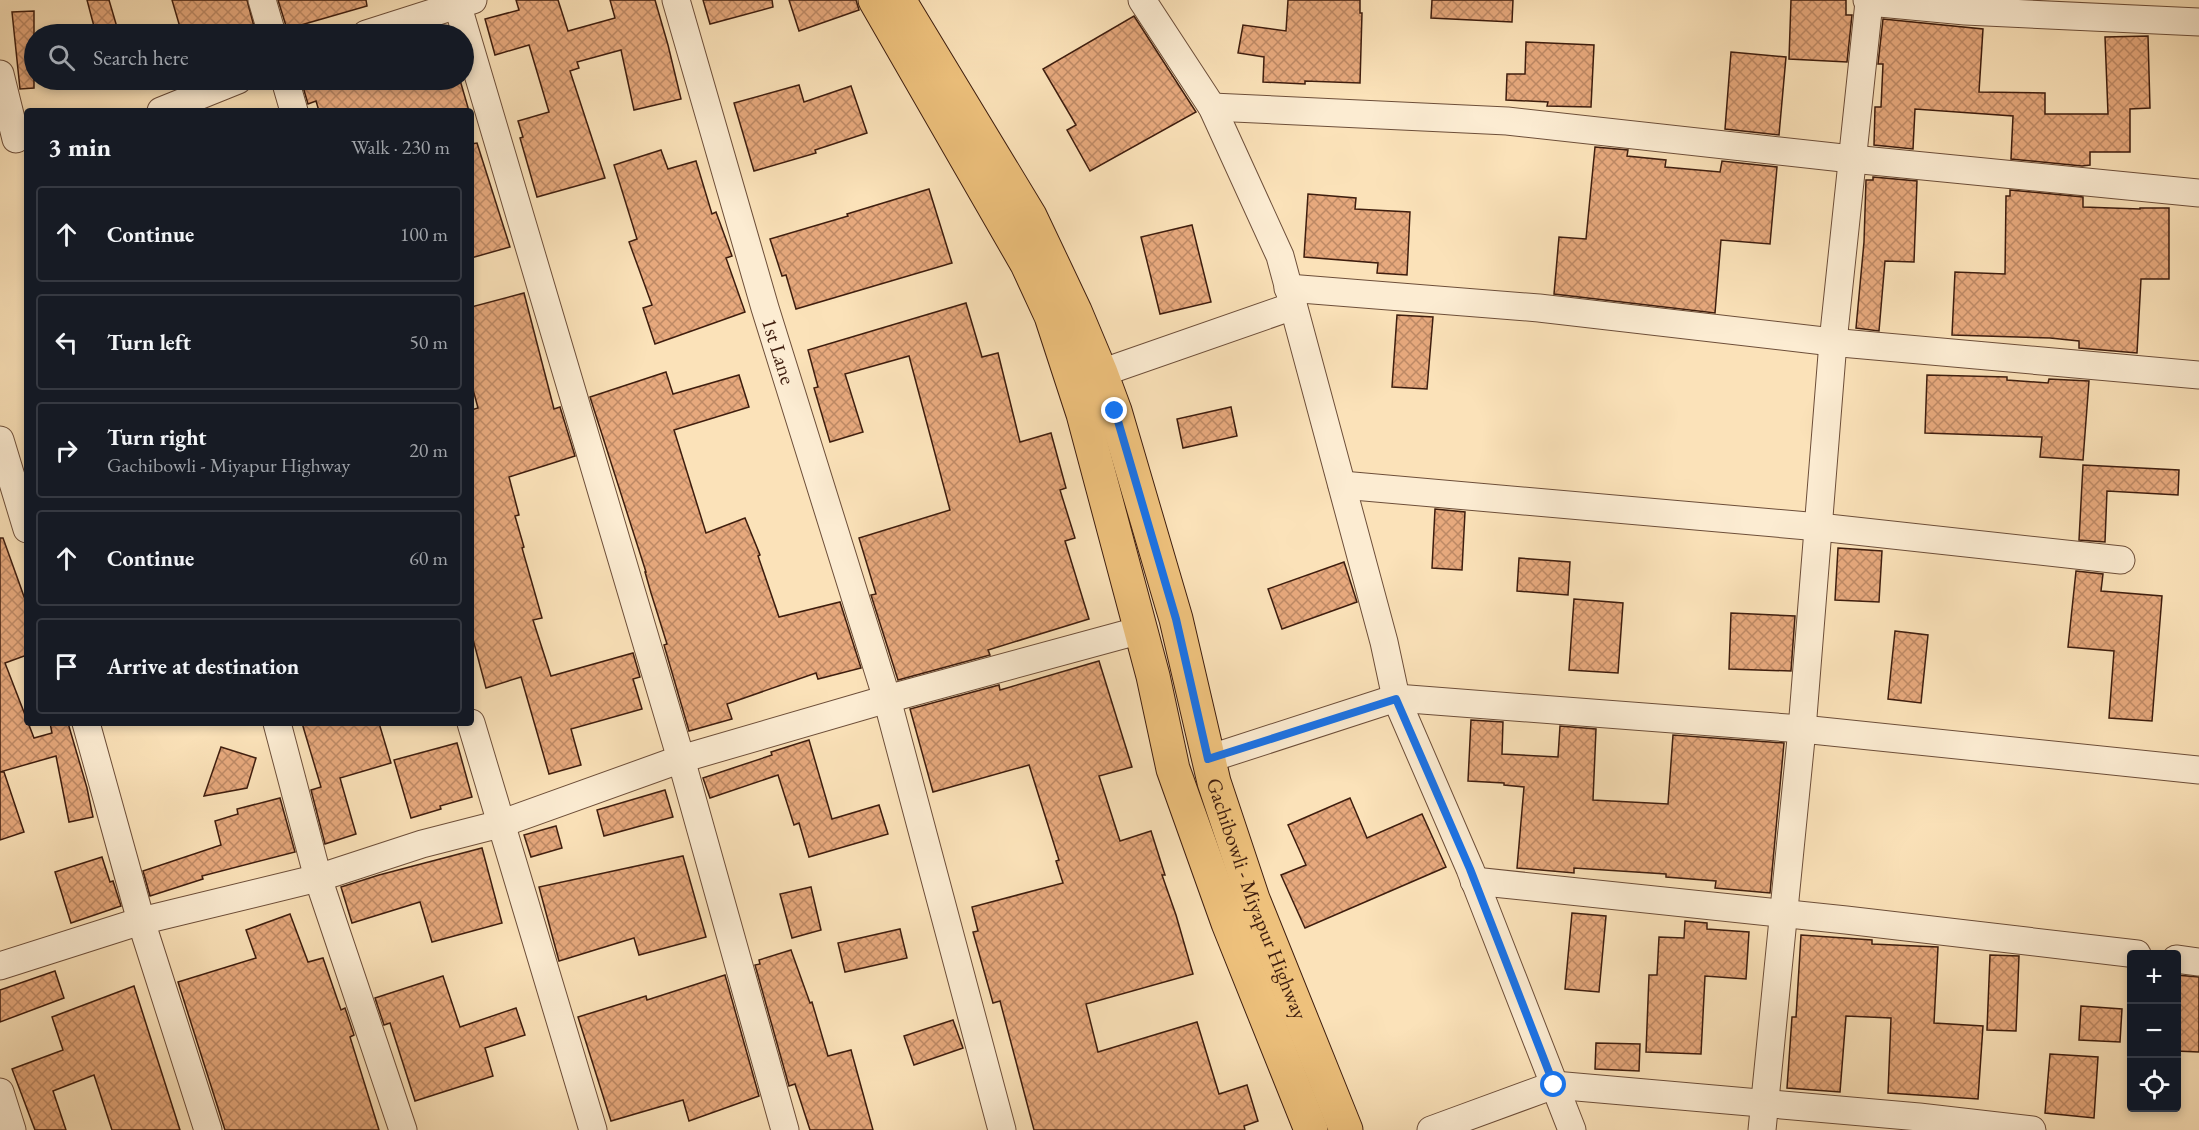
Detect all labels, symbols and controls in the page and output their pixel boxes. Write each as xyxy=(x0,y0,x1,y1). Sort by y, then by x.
search box xyxy=(24,24,474,90)
icon: search xyxy=(45,41,78,74)
text: Search here xyxy=(93,43,188,72)
text: 3 min xyxy=(48,130,111,164)
text: Walk · 230 m xyxy=(351,134,450,160)
icon: ahead xyxy=(50,218,83,251)
text: Continue xyxy=(107,220,194,249)
text: 100 m xyxy=(400,221,448,247)
street label: 1st Lane xyxy=(756,315,802,388)
icon: left xyxy=(50,326,83,359)
text: Turn left xyxy=(107,328,191,357)
text: 50 m xyxy=(409,329,448,355)
route end xyxy=(1101,397,1127,423)
text: Turn right xyxy=(107,423,206,452)
icon: right xyxy=(50,434,83,467)
text: 20 m xyxy=(409,437,448,463)
text: Gachibowli - Miyapur Highway xyxy=(107,452,350,478)
icon: ahead xyxy=(50,542,83,575)
text: Continue xyxy=(107,544,194,573)
text: 60 m xyxy=(409,545,448,571)
icon: arrive xyxy=(50,650,83,683)
text: Arrive at destination xyxy=(107,652,299,681)
street label: Gachibowli - Miyapur Highway xyxy=(1201,774,1314,1024)
map controls xyxy=(2127,950,2181,1112)
button: + xyxy=(2127,950,2181,1004)
button: − xyxy=(2127,1004,2181,1058)
button: locate xyxy=(2127,1058,2181,1112)
route start xyxy=(1540,1071,1566,1097)

